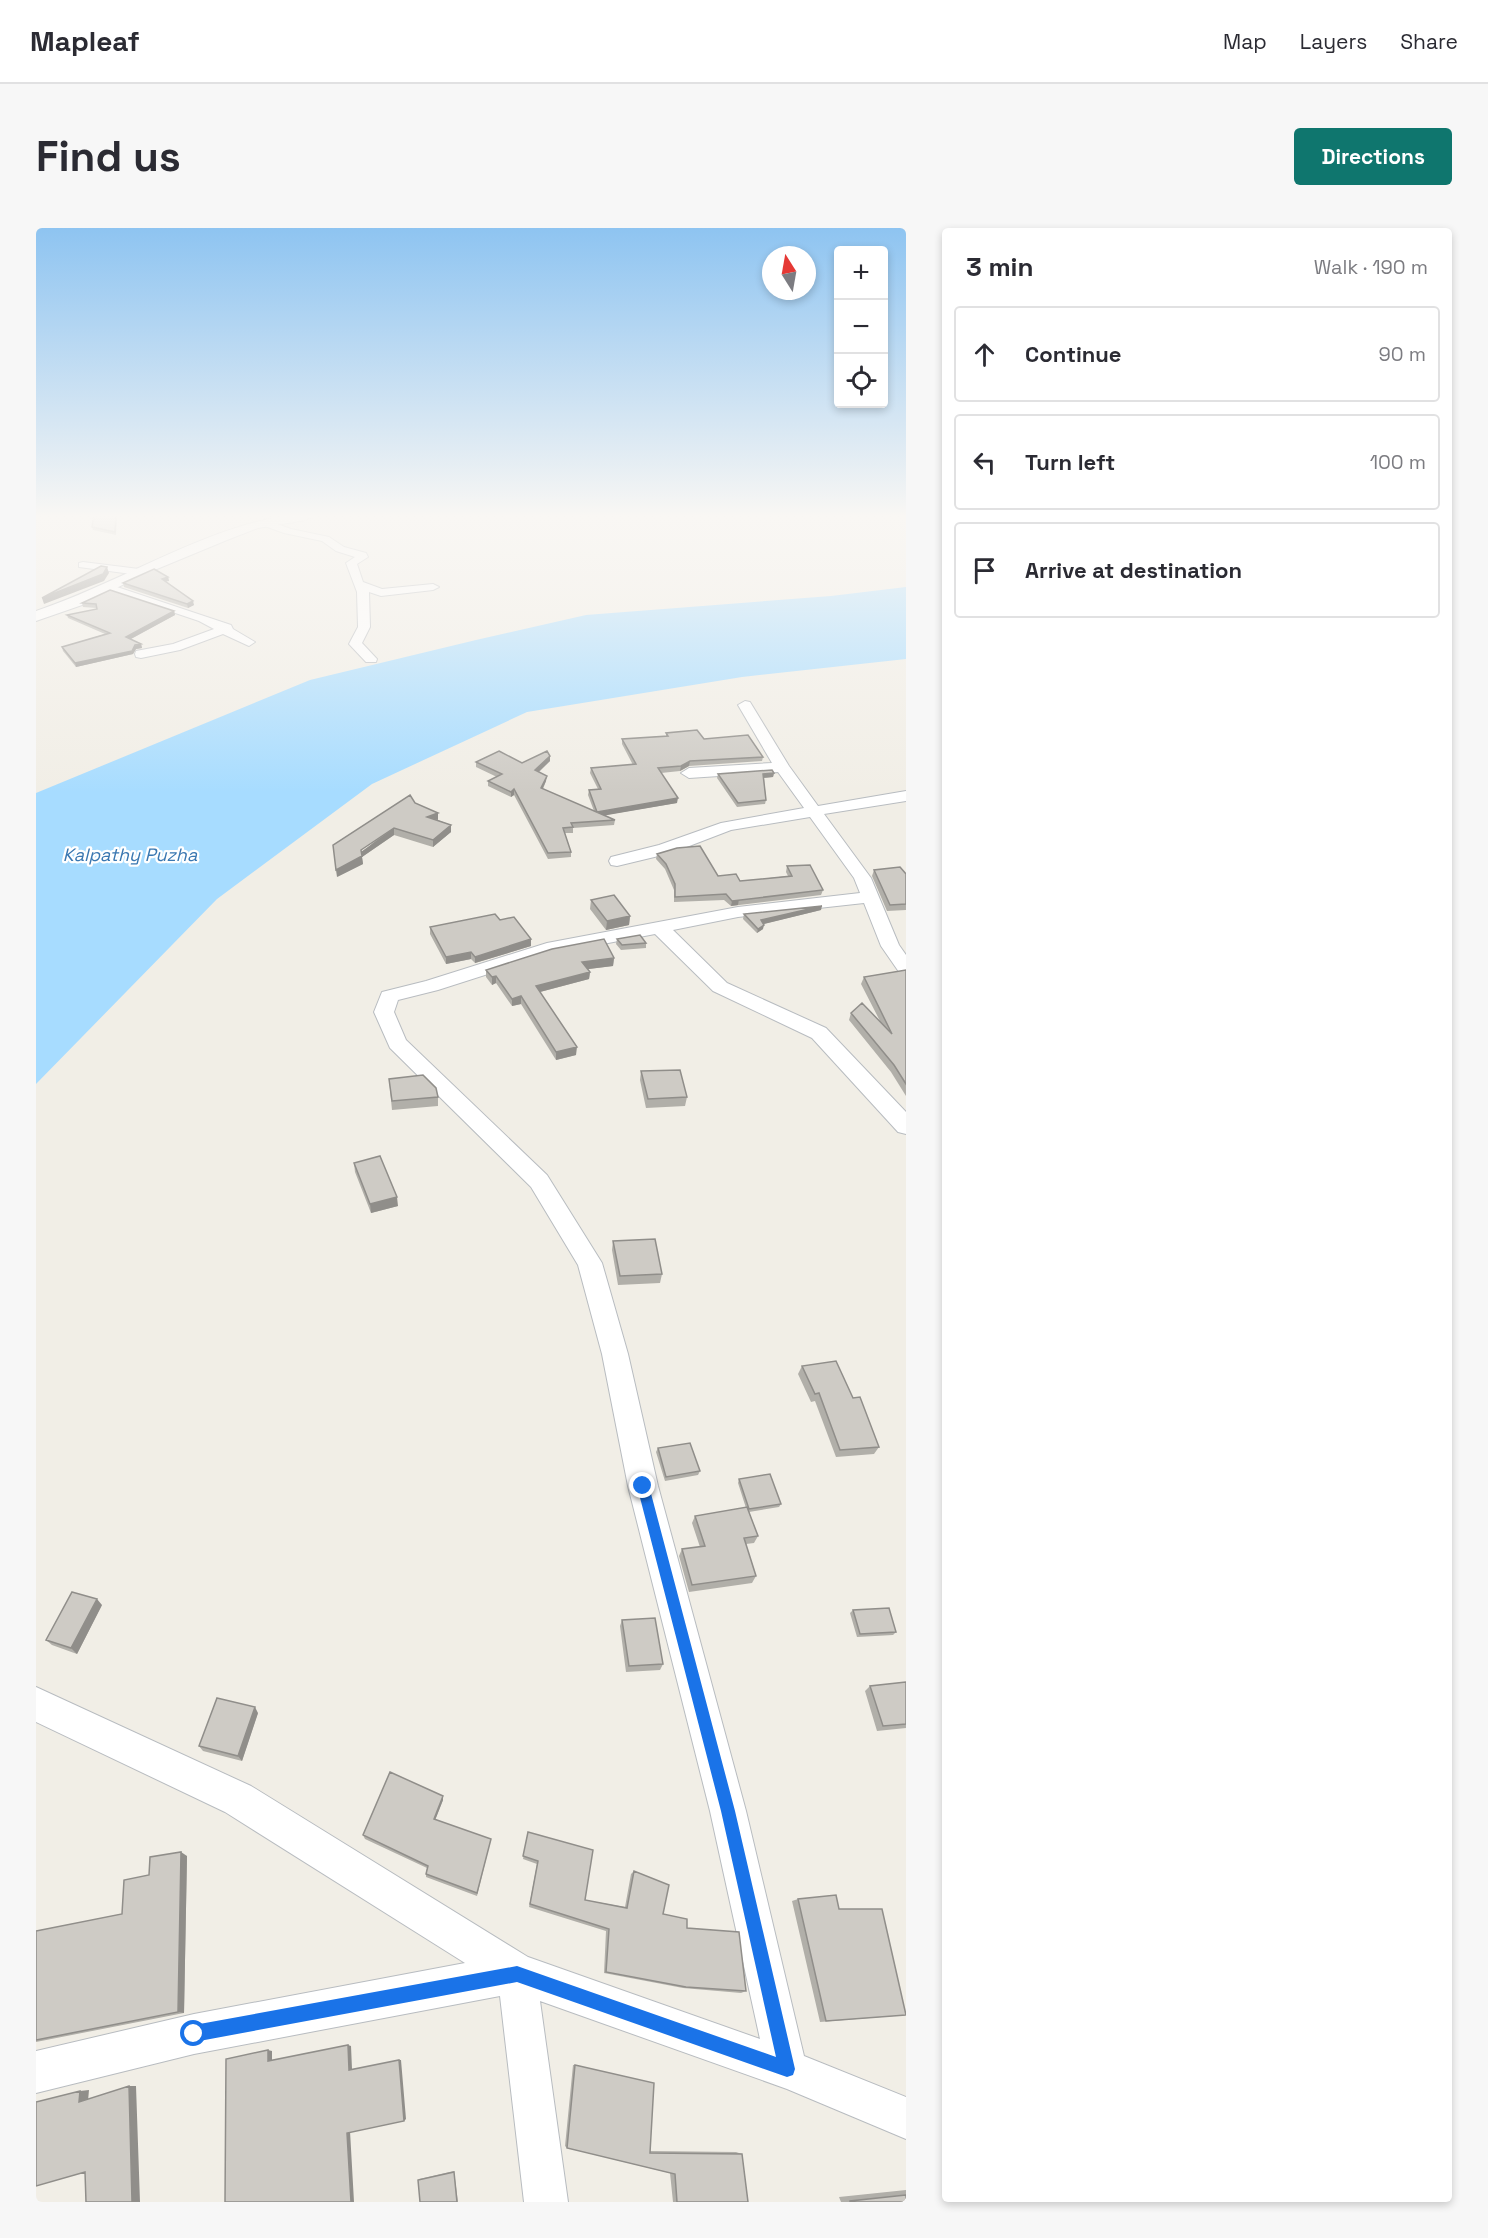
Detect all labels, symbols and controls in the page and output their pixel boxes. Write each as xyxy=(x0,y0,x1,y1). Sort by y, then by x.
text: Mapleaf xyxy=(30,23,140,59)
text: Map xyxy=(1223,28,1267,55)
text: Layers xyxy=(1300,28,1367,55)
text: Share xyxy=(1400,28,1458,55)
button: Directions xyxy=(1294,128,1452,185)
text: Find us xyxy=(36,130,181,183)
north arrow xyxy=(762,246,816,300)
map controls xyxy=(834,246,888,408)
button: + xyxy=(834,246,888,300)
text: 3 min xyxy=(966,250,1034,284)
text: Walk · 190 m xyxy=(1314,254,1428,280)
button: − xyxy=(834,300,888,354)
icon: ahead xyxy=(968,338,1001,371)
text: Continue xyxy=(1025,340,1121,368)
text: 90 m xyxy=(1379,341,1426,367)
button: locate xyxy=(834,354,888,408)
icon: left xyxy=(968,446,1001,479)
text: Turn left xyxy=(1025,448,1115,476)
text: 100 m xyxy=(1370,449,1426,475)
icon: arrive xyxy=(968,554,1001,587)
text: Arrive at destination xyxy=(1025,556,1242,584)
water label: Kalpathy Puzha xyxy=(63,843,198,866)
route end xyxy=(629,1472,655,1498)
route start xyxy=(180,2020,206,2046)

